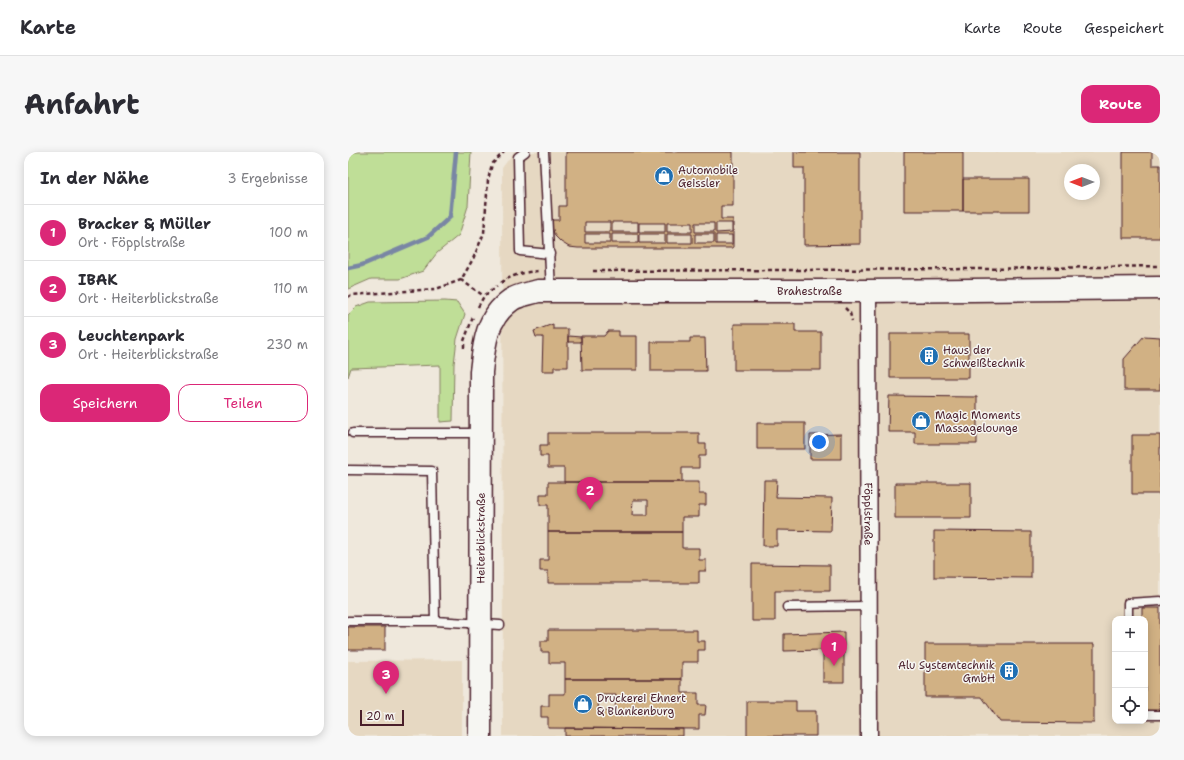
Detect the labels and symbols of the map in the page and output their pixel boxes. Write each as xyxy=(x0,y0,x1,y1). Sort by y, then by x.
place label: Automobile Geissler xyxy=(678,163,738,191)
north arrow xyxy=(1064,164,1100,200)
shop icon: Automobile Geissler xyxy=(653,165,675,187)
street label: Brahestraße xyxy=(777,284,842,299)
place label: Haus der Schweißtechnik xyxy=(943,343,1025,371)
building icon: Haus der Schweißtechnik xyxy=(918,345,940,367)
place label: Magic Moments Massagelounge xyxy=(935,408,1021,436)
shop icon: Magic Moments Massagelounge xyxy=(910,410,932,432)
your location xyxy=(809,432,829,452)
pin: 2 xyxy=(577,477,603,510)
street label: Föpplstraße xyxy=(860,483,876,545)
street label: Heiterblickstraße xyxy=(473,492,489,584)
pin: 1 xyxy=(821,633,847,666)
place label: Alu Systemtechnik GmbH xyxy=(898,658,995,686)
building icon: Alu Systemtechnik GmbH xyxy=(998,660,1020,682)
pin: 3 xyxy=(373,661,399,694)
place label: Druckerei Ehnert & Blankenburg xyxy=(597,691,686,719)
shop icon: Druckerei Ehnert & Blankenburg xyxy=(572,693,594,715)
scale bar xyxy=(360,708,404,727)

